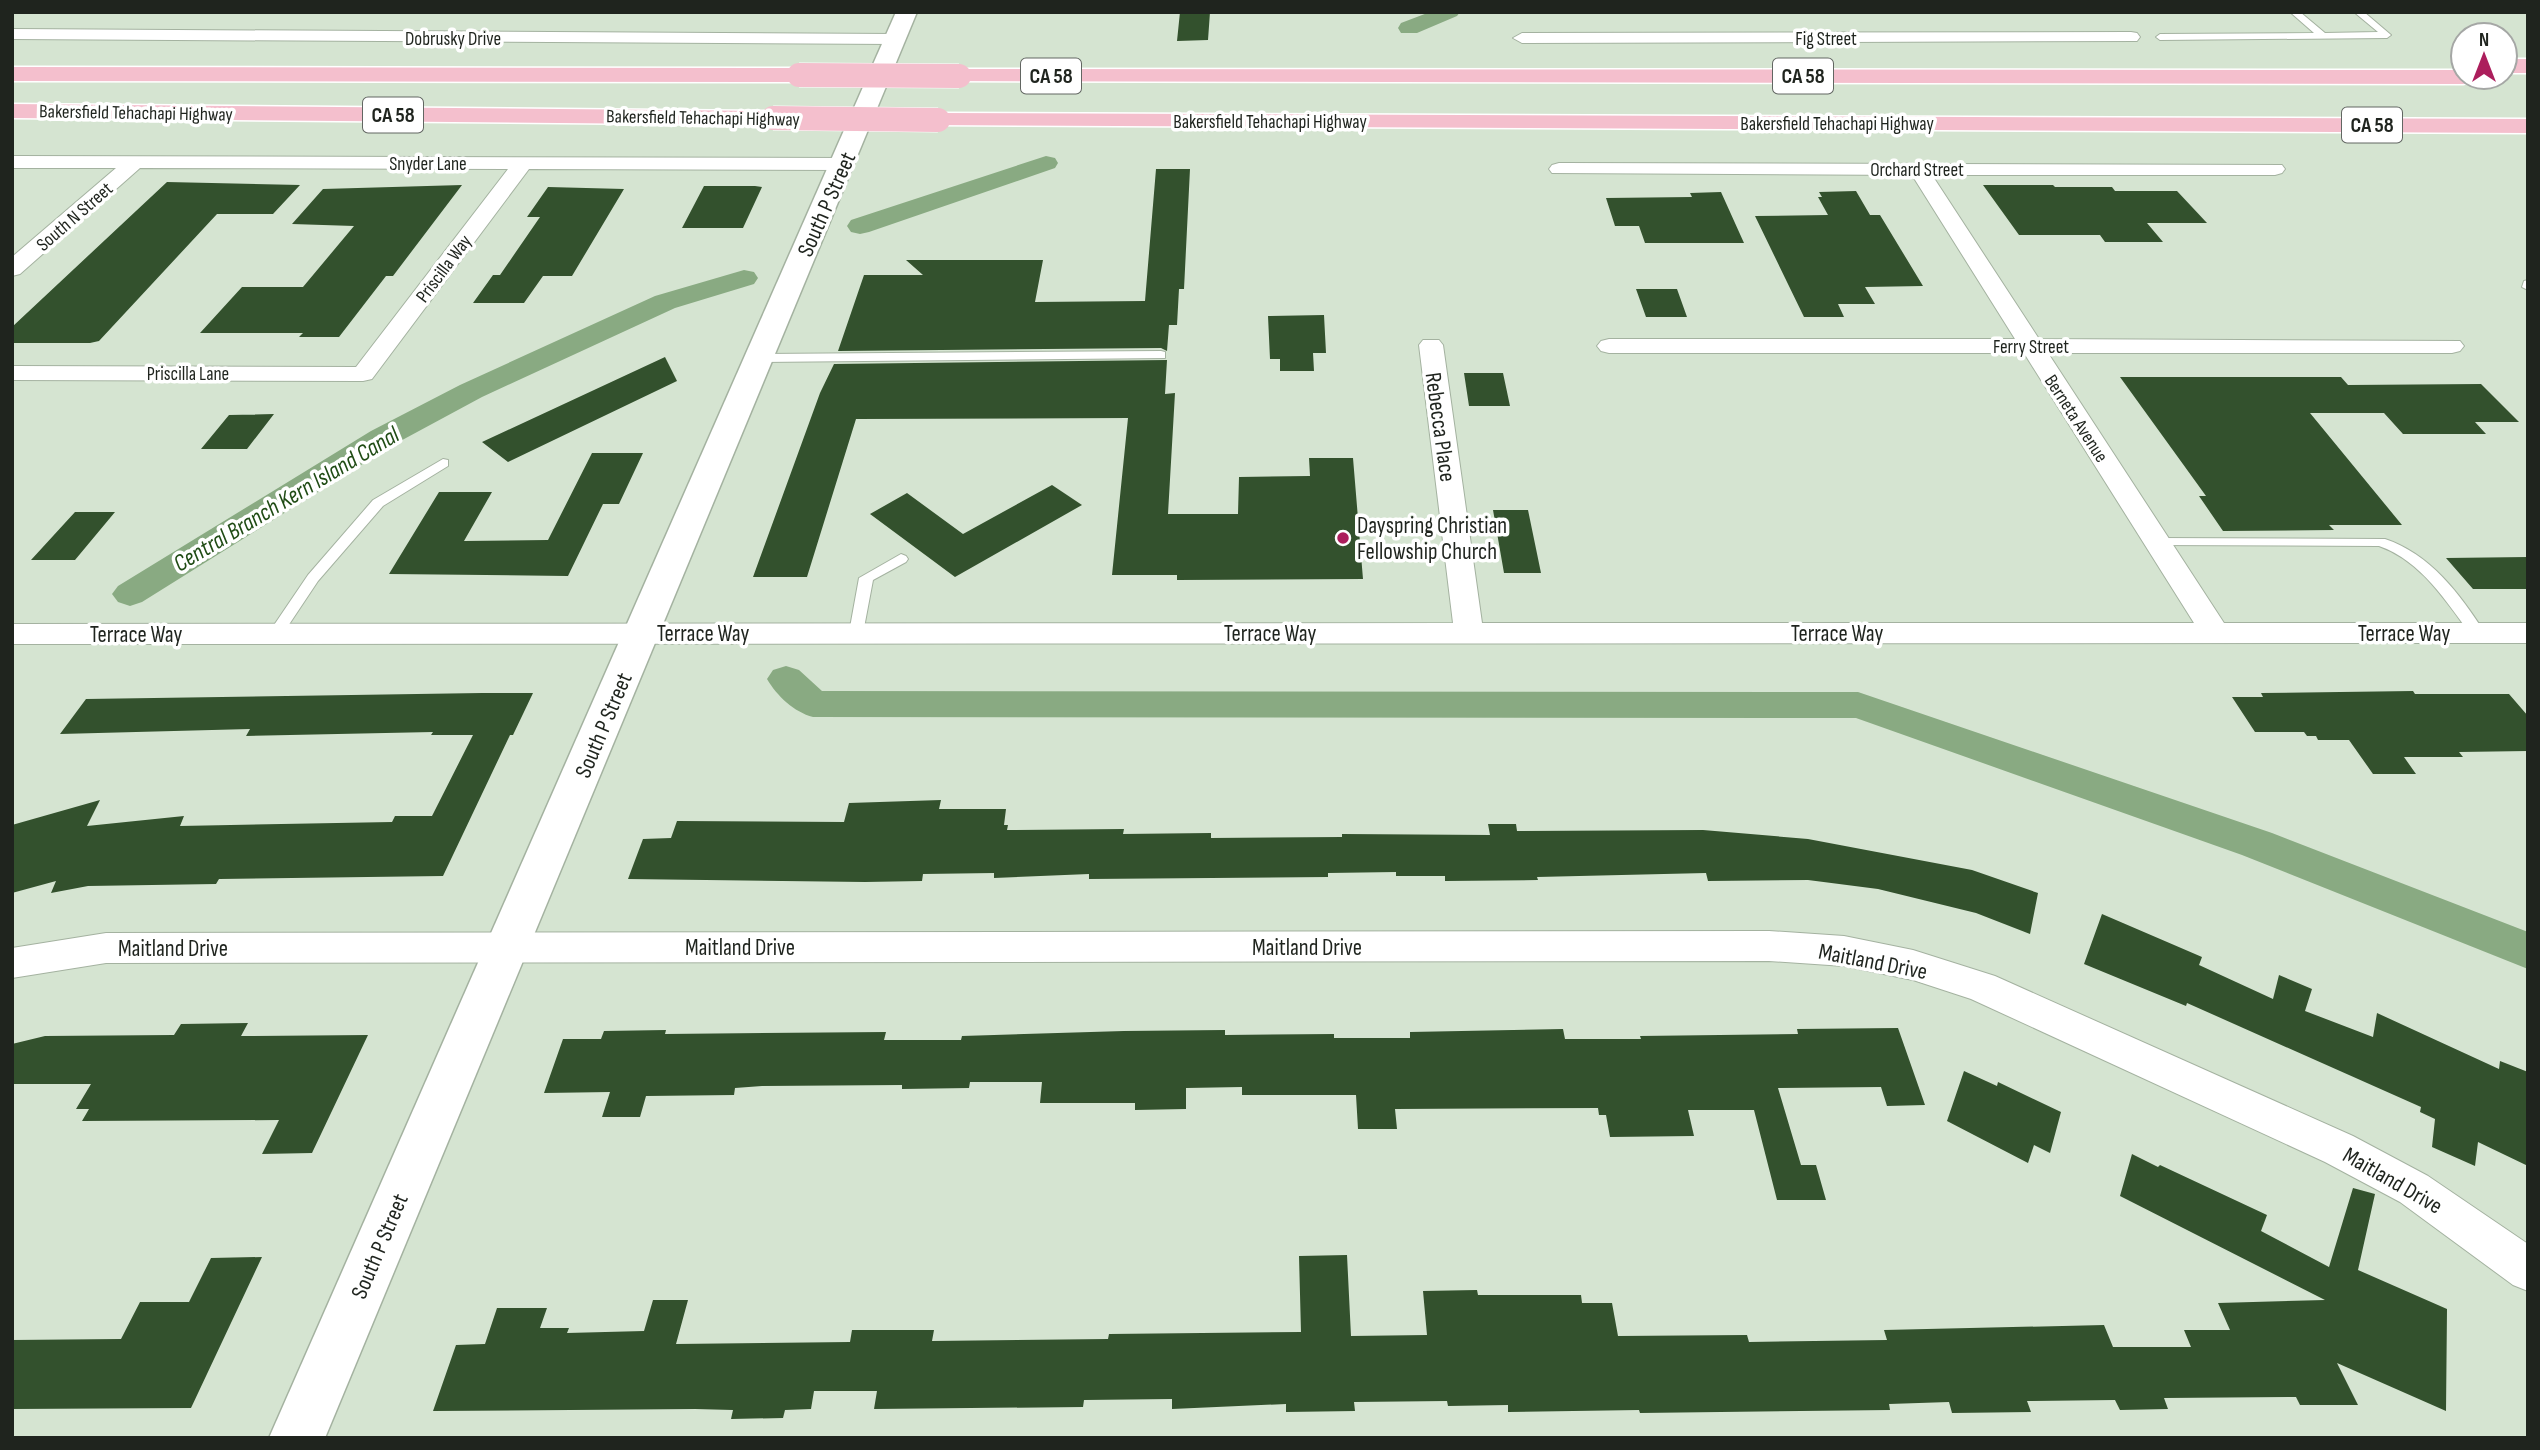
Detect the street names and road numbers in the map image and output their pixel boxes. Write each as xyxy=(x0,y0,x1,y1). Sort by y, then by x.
street label: Dobrusky Drive xyxy=(405,28,501,51)
street label: Fig Street xyxy=(1795,28,1857,51)
road number: CA 58 xyxy=(1021,58,1081,94)
road number: CA 58 xyxy=(1773,58,1833,94)
road number: CA 58 xyxy=(363,97,423,132)
street label: Bakersfield Tehachapi Highway xyxy=(39,100,234,127)
street label: Bakersfield Tehachapi Highway xyxy=(606,105,801,132)
road number: CA 58 xyxy=(2342,108,2402,142)
street label: Bakersfield Tehachapi Highway xyxy=(1173,111,1367,134)
street label: Bakersfield Tehachapi Highway xyxy=(1740,113,1934,136)
street label: South P Street xyxy=(791,148,862,261)
street label: Snyder Lane xyxy=(389,153,467,176)
street label: Orchard Street xyxy=(1870,159,1964,182)
street label: South N Street xyxy=(32,178,118,257)
street label: Priscilla Way xyxy=(411,230,477,307)
street label: Ferry Street xyxy=(1993,336,2069,359)
street label: Priscilla Lane xyxy=(147,363,229,386)
street label: Rebecca Place xyxy=(1418,371,1462,484)
street label: Berneta Avenue xyxy=(2039,371,2113,467)
street label: Terrace Way xyxy=(657,620,749,648)
street label: Terrace Way xyxy=(1224,620,1316,648)
street label: Terrace Way xyxy=(1791,620,1883,648)
street label: Terrace Way xyxy=(2358,620,2450,648)
street label: Terrace Way xyxy=(90,621,182,649)
street label: South P Street xyxy=(569,669,639,782)
street label: Maitland Drive xyxy=(685,934,795,962)
street label: Maitland Drive xyxy=(1252,934,1362,962)
street label: Maitland Drive xyxy=(118,935,228,963)
street label: Maitland Drive xyxy=(1816,938,1930,986)
street label: Maitland Drive xyxy=(2338,1141,2447,1221)
street label: South P Street xyxy=(345,1190,415,1303)

